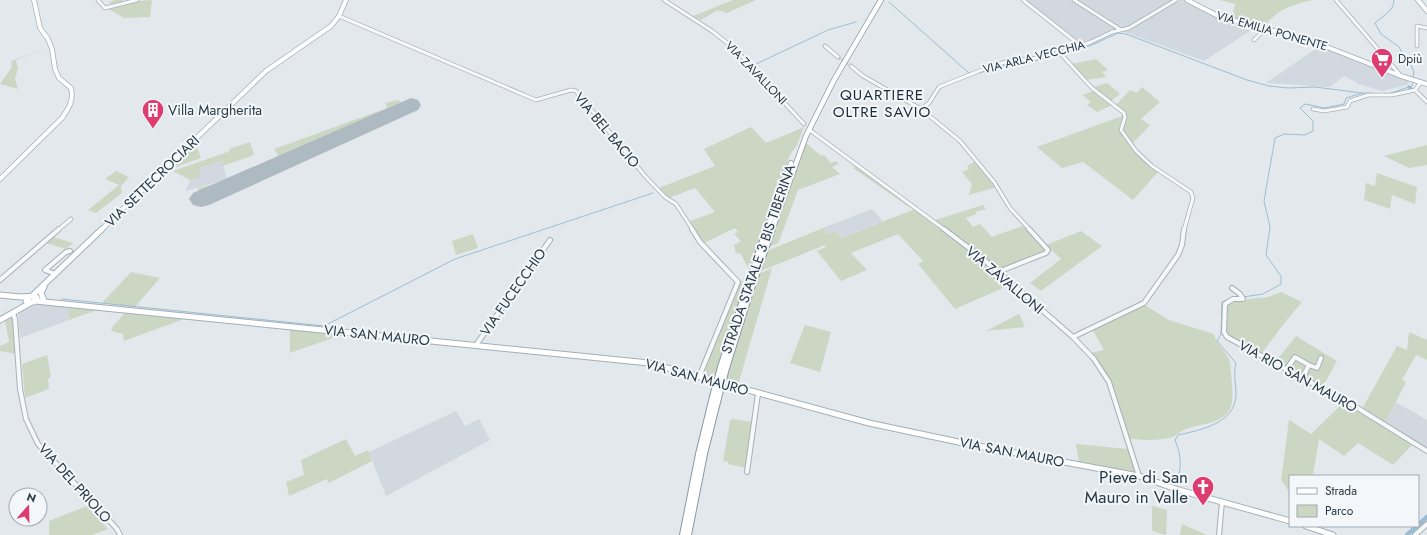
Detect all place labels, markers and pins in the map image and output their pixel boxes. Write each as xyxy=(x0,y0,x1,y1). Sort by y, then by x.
supermarket icon: Dpiù xyxy=(1369,46,1395,79)
place label: Dpiù xyxy=(1398,50,1422,68)
building icon: Villa Margherita xyxy=(140,97,166,130)
place label: Villa Margherita xyxy=(168,100,262,120)
place label: Pieve di San Mauro in Valle xyxy=(1084,465,1188,509)
church icon: Pieve di San Mauro in Valle xyxy=(1190,474,1216,507)

